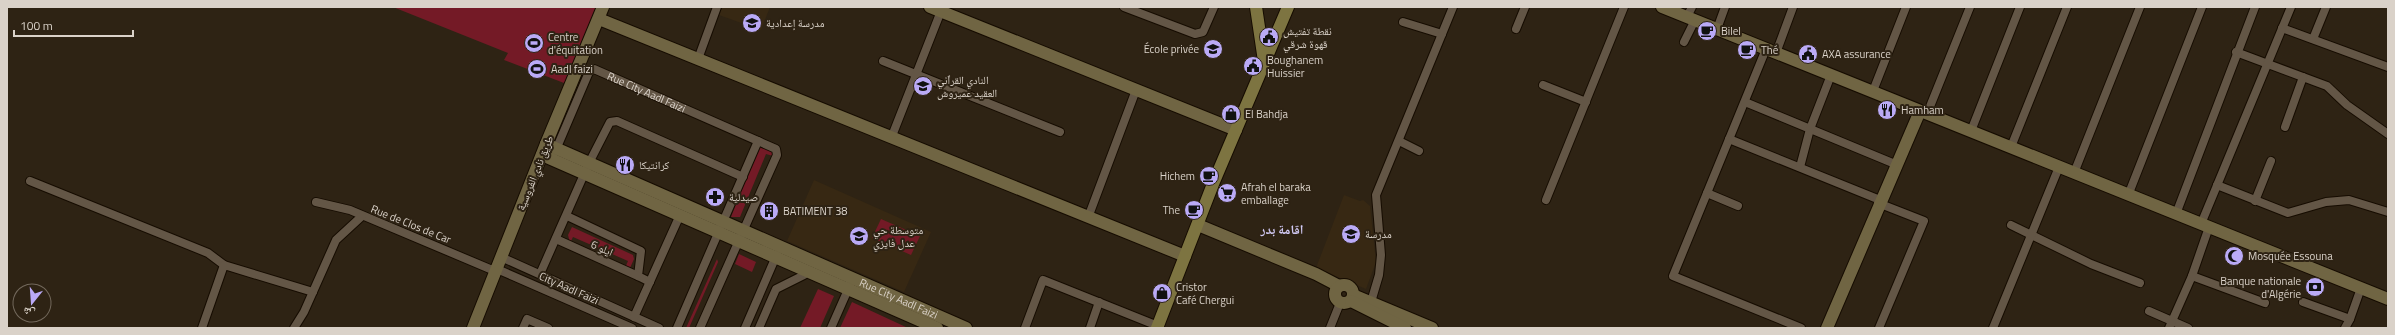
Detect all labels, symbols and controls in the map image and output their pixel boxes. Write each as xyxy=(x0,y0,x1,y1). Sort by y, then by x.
scale bar xyxy=(14,12,133,38)
school or university icon: مدرسة إعدادية xyxy=(741,12,763,34)
place label: مدرسة إعدادية xyxy=(766,15,824,31)
text: 100 m xyxy=(20,16,53,35)
cafe icon: Bilel xyxy=(1696,20,1718,42)
place label: نقطة تفتيش قهوة شرقي xyxy=(1283,23,1332,53)
place label: Bilel xyxy=(1721,23,1741,39)
public building icon: نقطة تفتيش قهوة شرقي xyxy=(1258,26,1280,48)
place label: Centre d'équitation xyxy=(548,29,603,58)
sports icon: Centre d'équitation xyxy=(523,32,545,54)
school or university icon: École privée xyxy=(1202,38,1224,60)
cafe icon: Thé xyxy=(1736,39,1758,61)
place label: École privée xyxy=(1144,41,1199,57)
place label: Thé xyxy=(1761,42,1779,58)
public building icon: AXA assurance xyxy=(1797,43,1819,65)
place label: AXA assurance xyxy=(1822,46,1891,62)
place label: Boughanem Huissier xyxy=(1267,52,1323,81)
public building icon: Boughanem Huissier xyxy=(1242,55,1264,77)
sports icon: Aadl faizi xyxy=(526,58,548,80)
place label: Aadl faizi xyxy=(551,61,593,77)
street label: Rue City Aadl Faizi xyxy=(605,68,688,116)
place label: النادي القرٱني العقيد عميروش xyxy=(937,72,997,101)
school or university icon: النادي القرٱني العقيد عميروش xyxy=(912,75,934,97)
restaurant icon: Hamham xyxy=(1876,99,1898,121)
place label: Hamham xyxy=(1901,102,1944,118)
shop icon: El Bahdja xyxy=(1220,103,1242,125)
place label: El Bahdja xyxy=(1245,106,1288,122)
street label: طريق نادي الفروسية xyxy=(513,133,558,213)
restaurant icon: كرانتيكا xyxy=(614,154,636,176)
place label: كرانتيكا xyxy=(639,157,670,173)
cafe icon: Hichem xyxy=(1198,165,1220,187)
place label: Hichem xyxy=(1160,168,1195,184)
place label: Afrah el baraka emballage xyxy=(1241,179,1311,208)
supermarket icon: Afrah el baraka emballage xyxy=(1216,182,1238,204)
pharmacy icon: صيدلية xyxy=(704,186,726,208)
place label: صيدلية xyxy=(729,189,758,205)
cafe icon: The xyxy=(1183,199,1205,221)
building icon: BATIMENT 38 xyxy=(758,200,780,222)
street label: Rue de Clos de Car xyxy=(368,201,454,247)
place label: The xyxy=(1163,202,1180,218)
place label: BATIMENT 38 xyxy=(783,203,847,219)
district label: اقامة بدر xyxy=(1260,219,1303,239)
place label: متوسطة حي عدل فايزي xyxy=(873,222,923,252)
school or university icon: مدرسة xyxy=(1340,223,1362,245)
school or university icon: متوسطة حي عدل فايزي xyxy=(848,225,870,247)
place label: مدرسة xyxy=(1365,226,1392,242)
street label: ايلو 6 xyxy=(588,236,616,260)
mosque icon: Mosquée Essouna xyxy=(2223,245,2245,267)
place label: Mosquée Essouna xyxy=(2248,248,2333,264)
street label: City Aadl Faizi xyxy=(537,268,601,308)
place label: Banque nationale d'Algérie xyxy=(2220,273,2301,302)
street label: Rue City Aadl Faizi xyxy=(857,274,940,323)
bank icon: Banque nationale d'Algérie xyxy=(2304,276,2326,298)
place label: Cristor Café Chergui xyxy=(1176,279,1234,308)
shop icon: Cristor Café Chergui xyxy=(1151,282,1173,304)
north arrow xyxy=(12,283,52,323)
text: ش xyxy=(21,303,37,322)

